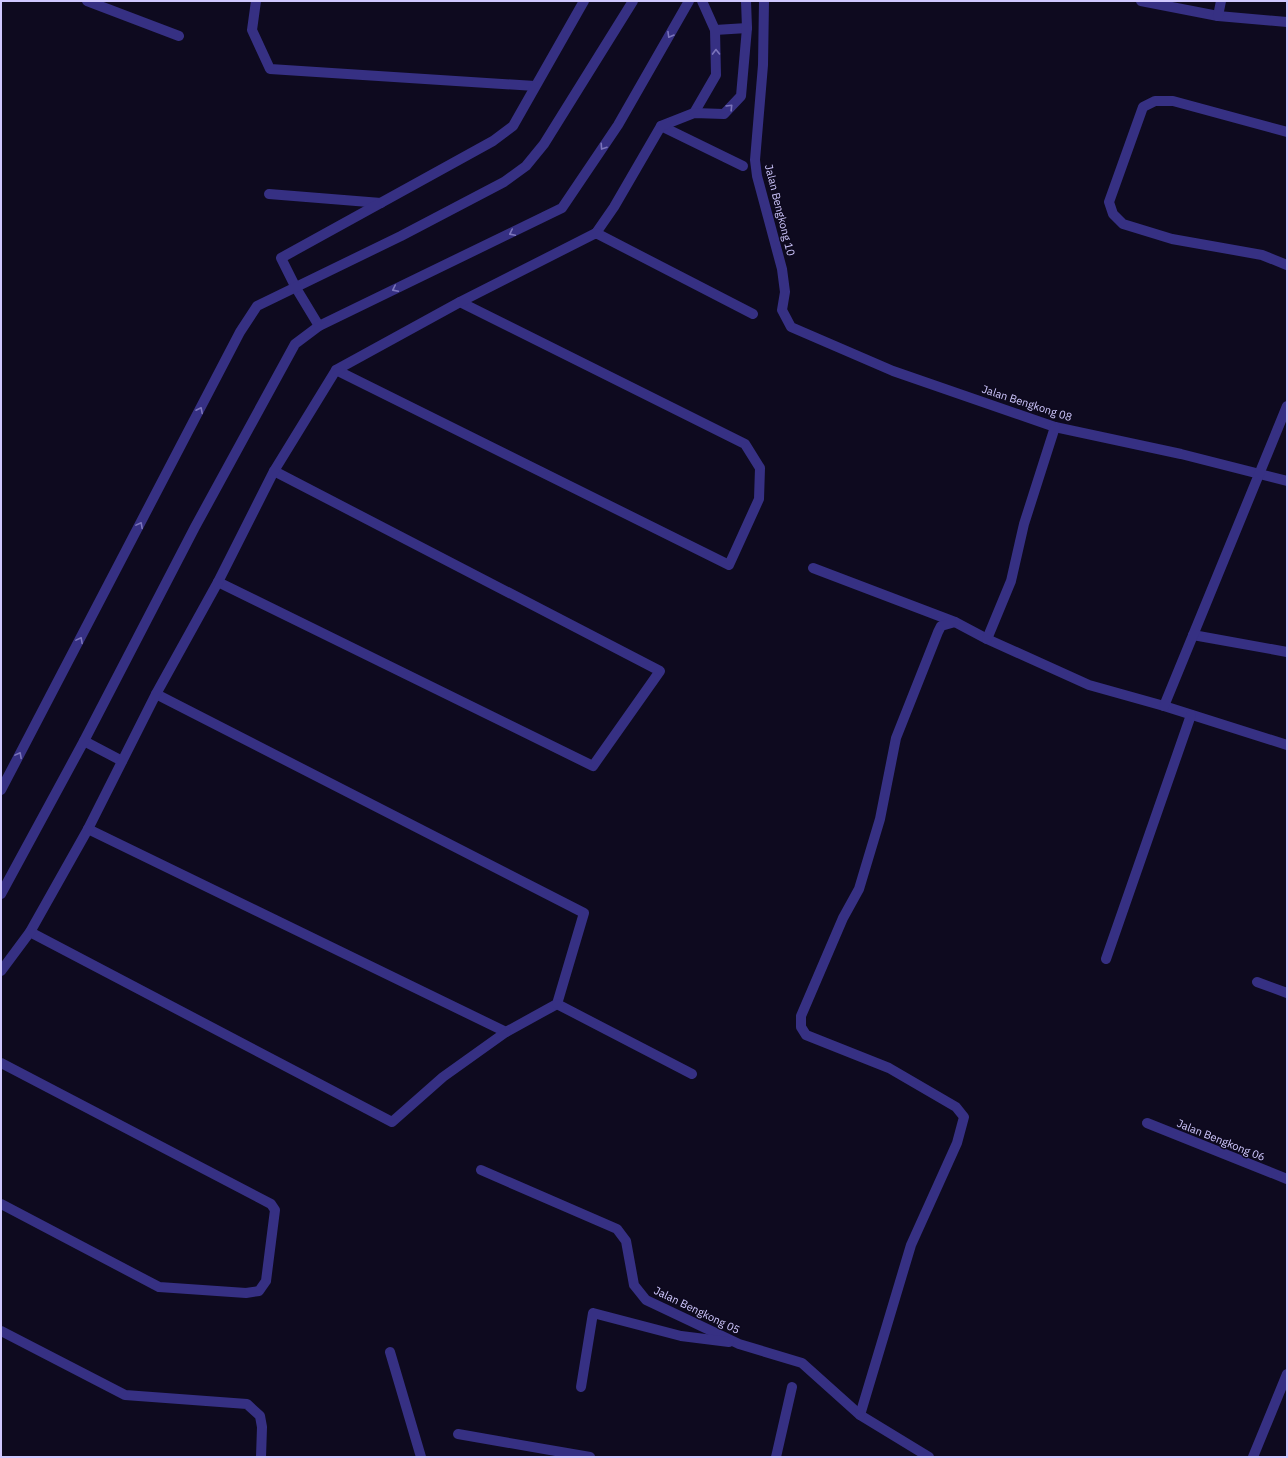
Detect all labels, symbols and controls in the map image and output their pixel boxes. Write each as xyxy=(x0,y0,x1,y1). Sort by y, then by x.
one-way arrow xyxy=(667,31,674,38)
one-way arrow xyxy=(712,49,720,55)
one-way arrow xyxy=(726,104,733,112)
one-way arrow xyxy=(601,142,608,149)
street label: Jalan Bengkong 10 xyxy=(762,163,798,257)
one-way arrow xyxy=(508,228,516,235)
one-way arrow xyxy=(391,285,399,292)
street label: Jalan Bengkong 08 xyxy=(980,382,1074,424)
one-way arrow xyxy=(195,407,203,414)
one-way arrow xyxy=(136,522,143,530)
one-way arrow xyxy=(75,637,82,645)
one-way arrow xyxy=(14,752,22,760)
street label: Jalan Bengkong 06 xyxy=(1175,1116,1267,1164)
street label: Jalan Bengkong 05 xyxy=(652,1283,742,1337)

